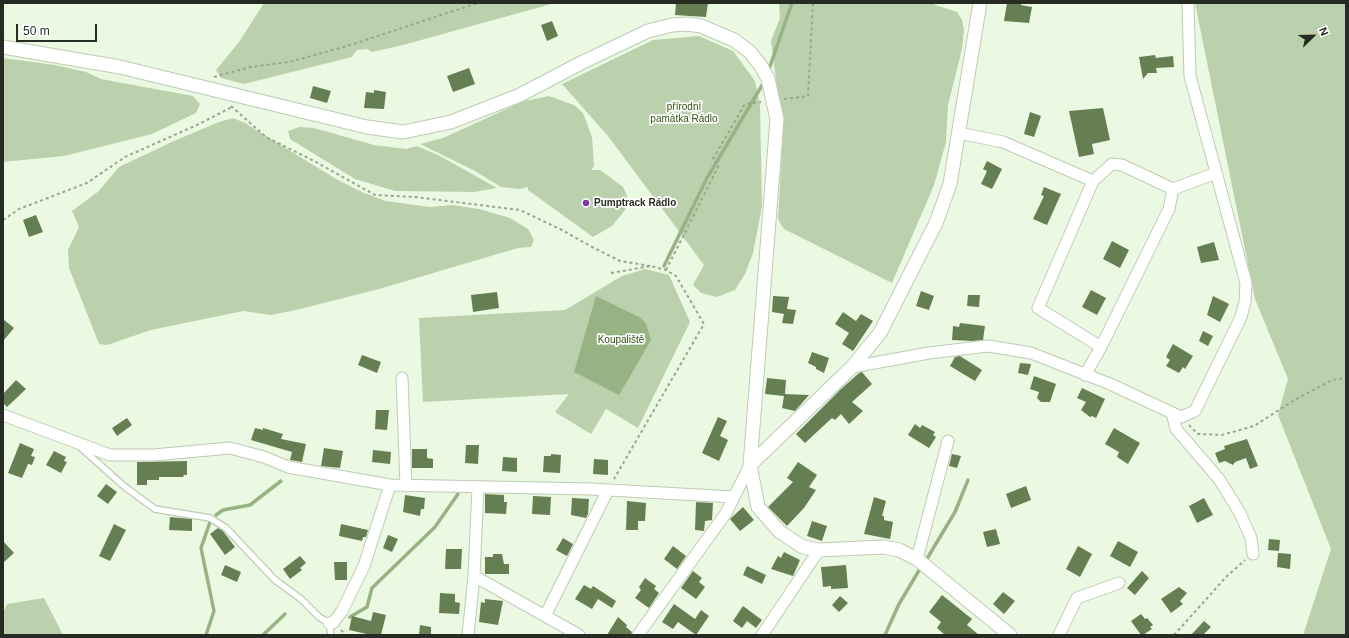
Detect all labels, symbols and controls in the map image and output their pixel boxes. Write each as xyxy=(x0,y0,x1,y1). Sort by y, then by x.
scale bar xyxy=(18,16,99,42)
north arrow xyxy=(1293,16,1333,56)
text: 50 m xyxy=(23,24,50,38)
text: N xyxy=(1317,25,1331,37)
park label: přírodní památka Rádlo xyxy=(650,101,718,124)
place label: Pumptrack Rádlo xyxy=(594,197,676,209)
marker: Pumptrack Rádlo xyxy=(581,198,591,208)
park label: Koupaliště xyxy=(598,334,644,346)

